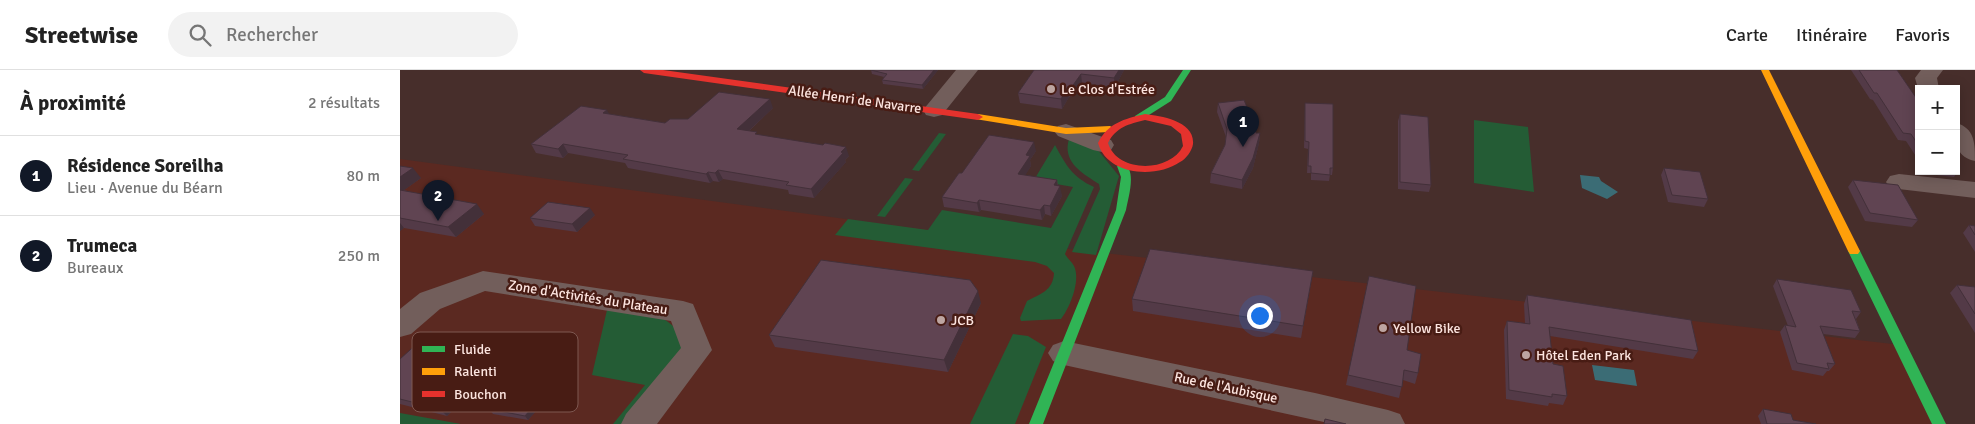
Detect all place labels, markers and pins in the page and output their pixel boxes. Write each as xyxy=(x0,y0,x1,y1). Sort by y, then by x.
place label: Le Clos d'Estrée xyxy=(1061,81,1155,98)
marker: Le Clos d'Estrée xyxy=(1045,83,1057,95)
pin: 1 xyxy=(1227,106,1259,147)
pin: 2 xyxy=(422,180,454,221)
place label: JCB xyxy=(951,312,974,329)
marker: JCB xyxy=(935,314,947,326)
place label: Yellow Bike xyxy=(1393,320,1461,337)
marker: Yellow Bike xyxy=(1377,322,1389,334)
place label: Hôtel Eden Park xyxy=(1536,347,1631,364)
marker: Hôtel Eden Park xyxy=(1520,349,1532,361)

